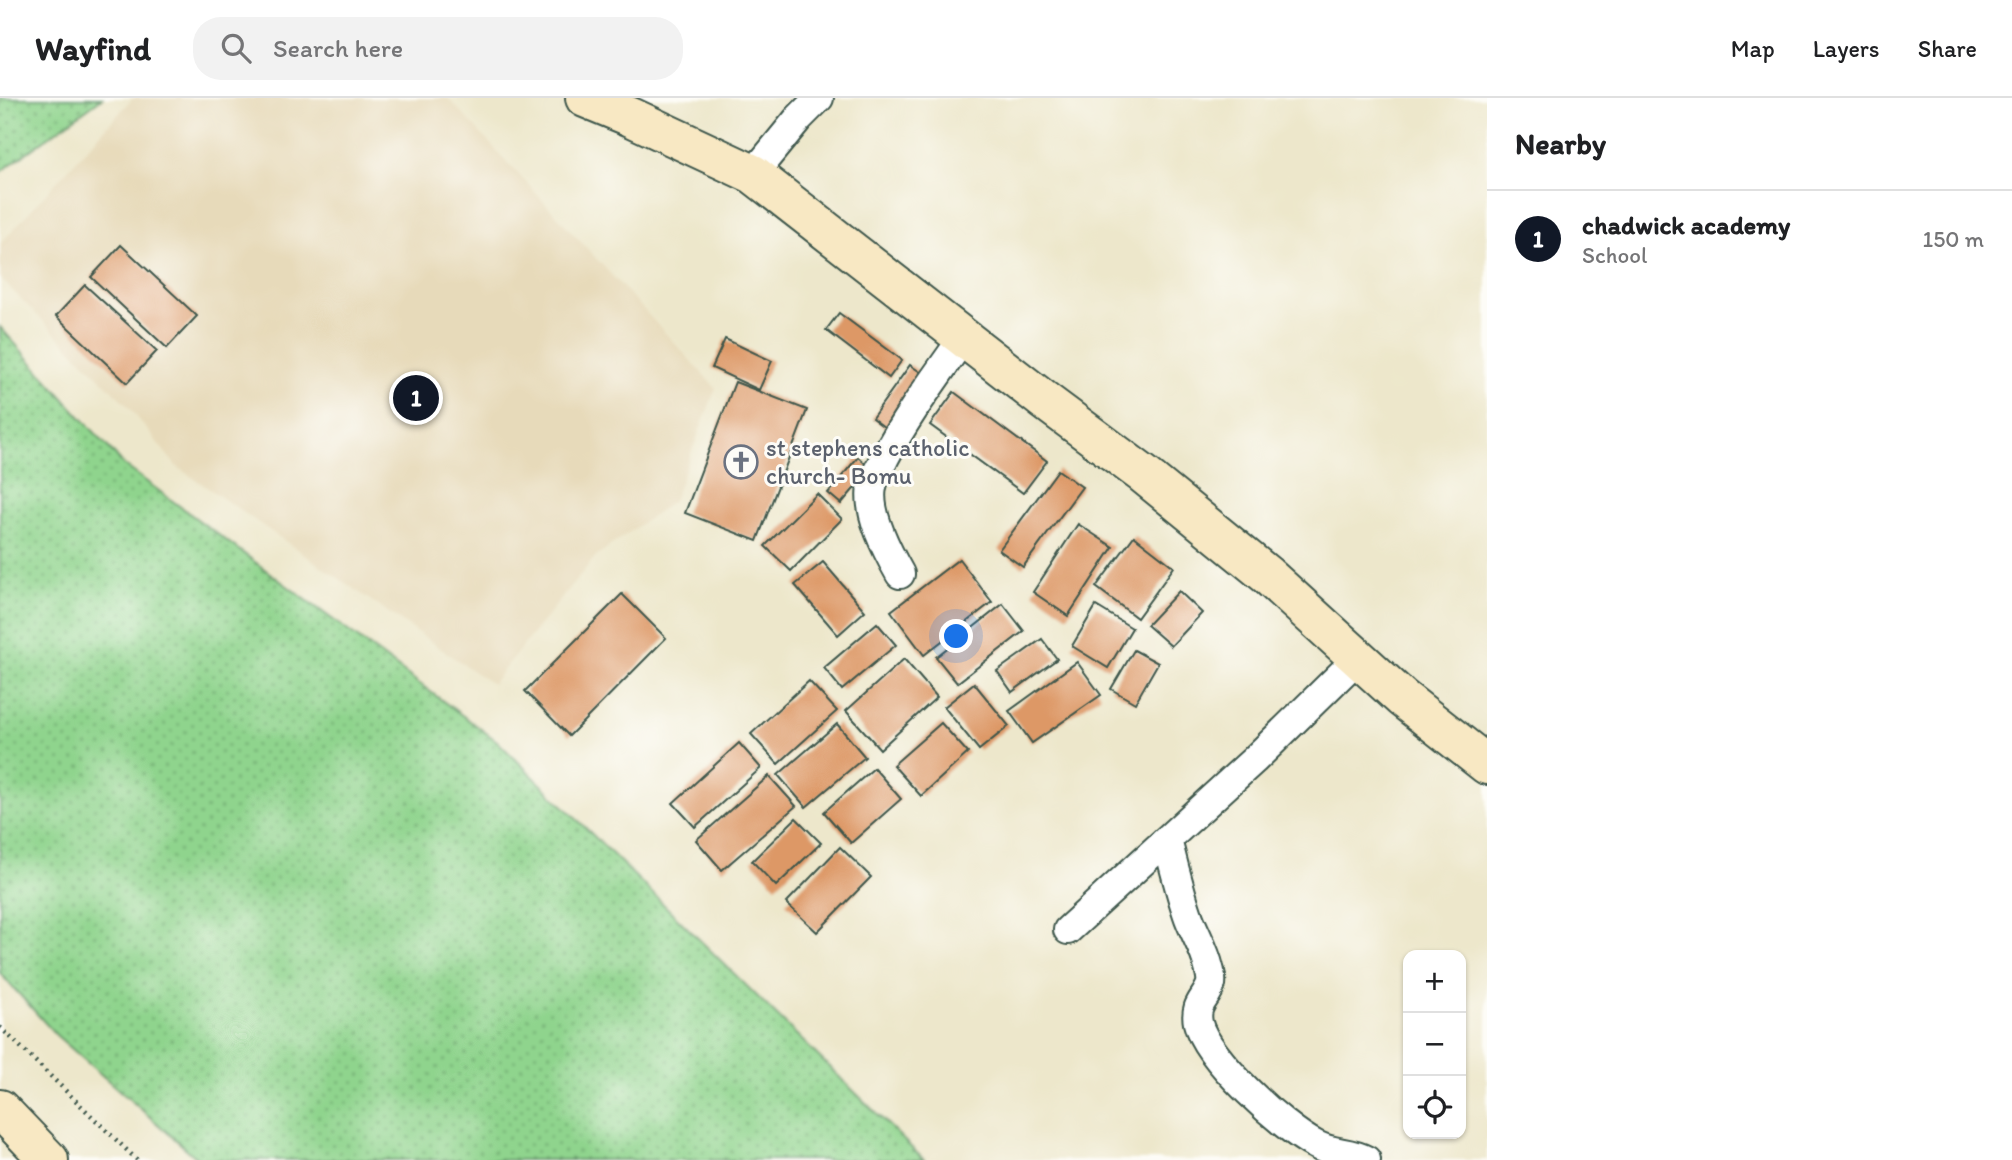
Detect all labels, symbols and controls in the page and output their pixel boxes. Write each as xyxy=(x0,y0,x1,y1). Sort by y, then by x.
search box xyxy=(193,17,683,80)
text: Wayfind xyxy=(35,29,151,68)
icon: search xyxy=(217,29,255,67)
text: Search here xyxy=(273,32,403,64)
text: Map xyxy=(1731,34,1775,63)
text: Layers xyxy=(1813,34,1880,63)
text: Share xyxy=(1918,34,1977,63)
text: Nearby xyxy=(1515,125,1606,162)
text: chadwick academy xyxy=(1582,209,1790,241)
text: 1 xyxy=(1533,225,1543,253)
text: 150 m xyxy=(1923,225,1984,253)
text: School xyxy=(1582,241,1647,269)
pin: 1 xyxy=(393,372,439,424)
place label: st stephens catholic church- Bomu xyxy=(766,433,969,490)
church icon: st stephens catholic church- Bomu xyxy=(722,443,760,481)
your location xyxy=(939,619,973,653)
map controls xyxy=(1403,950,1466,1139)
button: + xyxy=(1403,950,1466,1013)
button: − xyxy=(1403,1013,1466,1076)
button: locate xyxy=(1403,1076,1466,1139)

